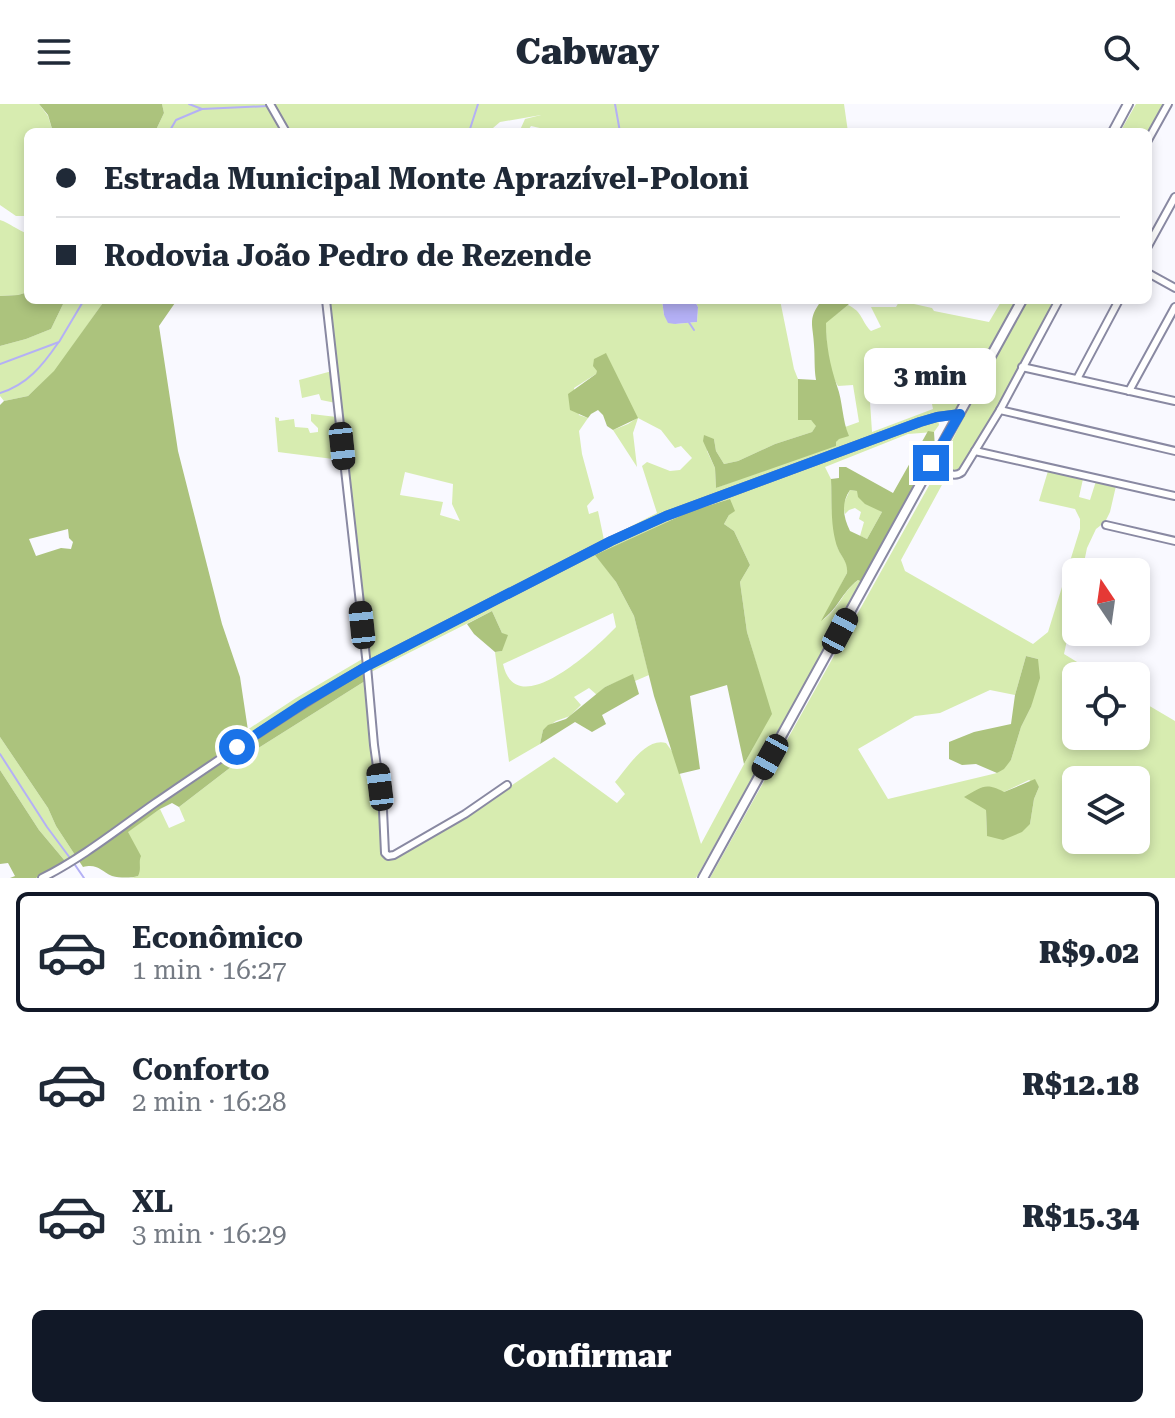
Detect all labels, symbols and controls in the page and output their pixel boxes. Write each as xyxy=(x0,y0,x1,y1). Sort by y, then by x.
icon: menu xyxy=(32,30,76,74)
icon: search xyxy=(1099,30,1143,74)
text: Cabway xyxy=(516,31,659,73)
text: Estrada Municipal Monte Aprazível-Poloni xyxy=(104,161,749,196)
text: Rodovia João Pedro de Rezende xyxy=(104,238,592,273)
callout: 3 min xyxy=(865,347,997,403)
text: 3 min xyxy=(893,361,967,391)
car xyxy=(328,421,356,471)
route end xyxy=(913,445,949,481)
north arrow xyxy=(1062,558,1150,646)
map controls xyxy=(1062,558,1150,854)
car xyxy=(348,600,376,650)
car xyxy=(818,604,862,658)
button: locate xyxy=(1062,662,1150,750)
route start xyxy=(219,729,255,765)
car xyxy=(748,730,792,784)
car xyxy=(365,762,395,812)
button: layers xyxy=(1062,766,1150,854)
icon: car xyxy=(36,916,108,988)
text: Econômico xyxy=(132,920,303,955)
text: R$9.02 xyxy=(1039,935,1139,970)
text: 1 min · 16:27 xyxy=(132,955,287,985)
icon: car xyxy=(36,1048,108,1120)
text: Conforto xyxy=(132,1052,270,1087)
text: R$12.18 xyxy=(1022,1067,1139,1102)
text: 2 min · 16:28 xyxy=(132,1087,287,1117)
icon: car xyxy=(36,1180,108,1252)
text: XL xyxy=(132,1184,173,1219)
text: R$15.34 xyxy=(1022,1199,1139,1234)
text: 3 min · 16:29 xyxy=(132,1219,287,1249)
button: Confirmar xyxy=(32,1310,1143,1402)

